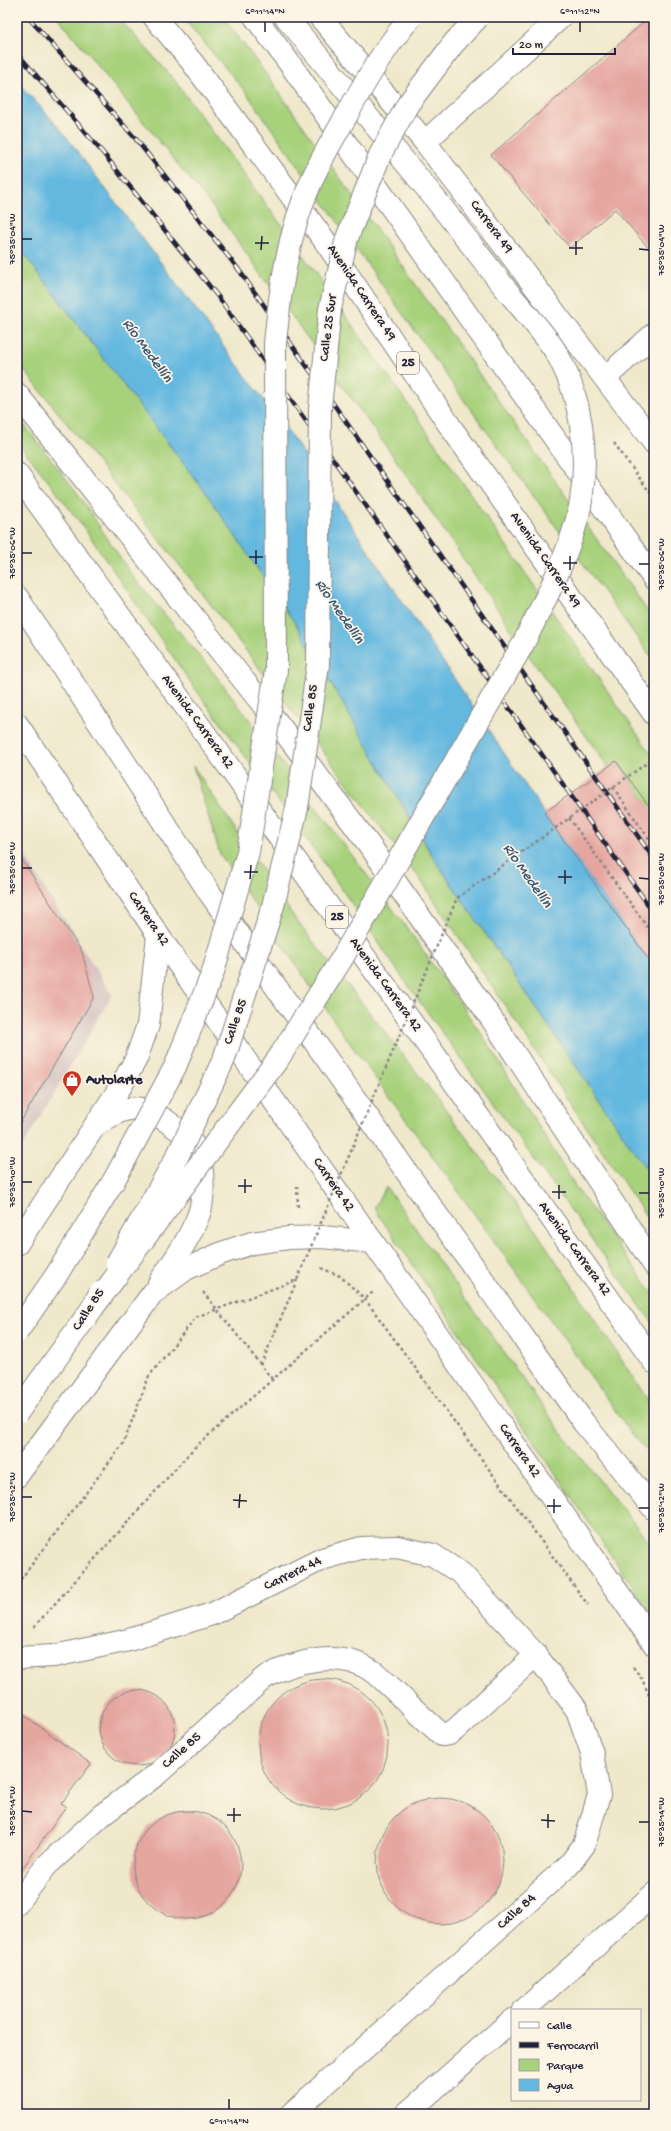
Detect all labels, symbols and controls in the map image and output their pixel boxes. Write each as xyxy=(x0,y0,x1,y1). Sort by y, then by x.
text: 6°11'14"N xyxy=(245,6,285,18)
text: 6°11'12"N xyxy=(560,6,600,18)
scale bar xyxy=(513,30,615,56)
text: 20 m xyxy=(519,39,544,53)
street label: Carrera 49 xyxy=(465,197,517,257)
text: 75°35'04"W xyxy=(7,213,19,266)
text: 75°35'04"W xyxy=(656,224,668,277)
street label: Avenida Carrera 49 xyxy=(322,241,400,345)
street label: Calle 25 Sur xyxy=(316,292,342,363)
water label: Río Medellín xyxy=(118,316,177,387)
road number: 25 xyxy=(397,352,419,374)
street label: Avenida Carrera 49 xyxy=(506,509,584,611)
text: 75°35'06"W xyxy=(7,527,19,580)
text: 75°35'06"W xyxy=(656,538,668,591)
water label: Río Medellín xyxy=(310,576,368,648)
street label: Avenida Carrera 42 xyxy=(157,671,237,773)
street label: Calle 85 xyxy=(299,683,323,733)
water label: Río Medellín xyxy=(498,840,556,912)
text: 75°35'08"W xyxy=(7,842,19,895)
text: 75°35'08"W xyxy=(656,853,668,906)
street label: Carrera 42 xyxy=(124,889,172,950)
road number: 25 xyxy=(326,906,348,928)
street label: Avenida Carrera 42 xyxy=(345,934,425,1036)
street label: Calle 85 xyxy=(220,997,252,1047)
shop icon: Autolarte xyxy=(61,1069,83,1097)
place label: Autolarte xyxy=(85,1072,143,1089)
street label: Carrera 42 xyxy=(308,1155,358,1215)
text: 75°35'10"W xyxy=(7,1156,19,1208)
text: 75°35'10"W xyxy=(656,1167,668,1219)
street label: Avenida Carrera 42 xyxy=(534,1198,614,1300)
street label: Calle 85 xyxy=(69,1286,109,1334)
street label: Carrera 42 xyxy=(494,1421,544,1481)
text: 75°35'12"W xyxy=(7,1472,19,1523)
text: 75°35'12"W xyxy=(656,1483,668,1534)
street label: Carrera 44 xyxy=(262,1553,325,1595)
street label: Calle 85 xyxy=(159,1729,205,1773)
text: 75°35'14"W xyxy=(7,1786,19,1837)
text: 75°35'14"W xyxy=(656,1797,668,1848)
street label: Calle 84 xyxy=(494,1890,540,1934)
legend xyxy=(511,2009,641,2101)
text: Calle xyxy=(547,2020,572,2034)
text: Ferrocarril xyxy=(546,2040,599,2054)
text: Parque xyxy=(546,2060,584,2074)
text: Agua xyxy=(547,2080,574,2094)
text: 6°11'14"N xyxy=(209,2116,249,2128)

